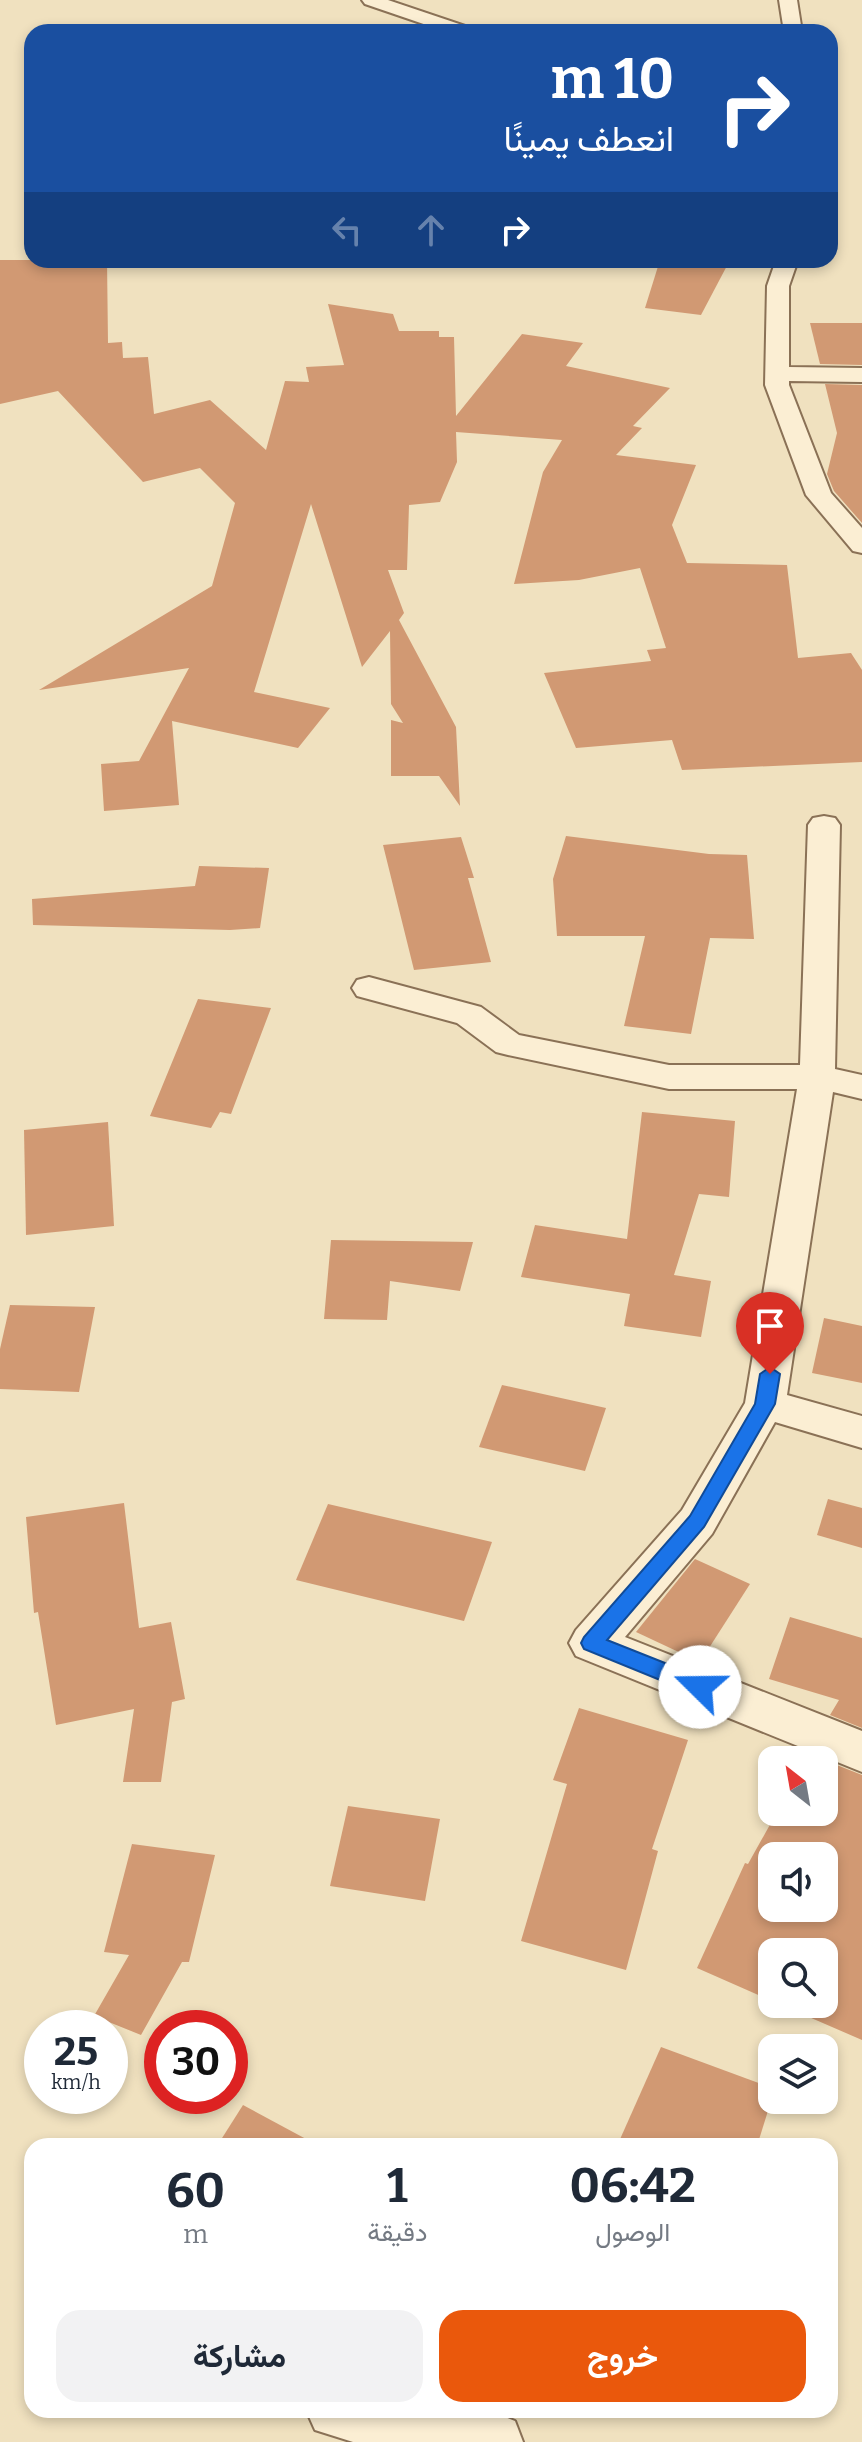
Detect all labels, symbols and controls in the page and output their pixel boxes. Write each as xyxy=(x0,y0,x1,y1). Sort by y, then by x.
text: 10 m xyxy=(551,46,674,113)
icon: right xyxy=(702,56,806,160)
text: انعطف يمينًا xyxy=(503,117,674,161)
icon: left xyxy=(325,208,369,252)
icon: ahead xyxy=(409,208,453,252)
icon: right xyxy=(493,208,537,252)
pin xyxy=(736,1292,804,1374)
icon: arrive xyxy=(748,1304,792,1348)
position arrow xyxy=(658,1645,742,1729)
north arrow xyxy=(758,1746,838,1826)
map controls xyxy=(758,1746,838,2114)
button: sound xyxy=(758,1842,838,1922)
button: search xyxy=(758,1938,838,2018)
speed limit sign: 30 xyxy=(144,2010,248,2114)
text: 25 xyxy=(54,2028,98,2076)
button: layers xyxy=(758,2034,838,2114)
text: km/h xyxy=(51,2070,101,2094)
text: 1 xyxy=(387,2157,408,2215)
text: 06:42 xyxy=(570,2157,696,2215)
text: 60 xyxy=(166,2162,225,2220)
text: دقيقة xyxy=(367,2217,427,2248)
text: الوصول xyxy=(595,2217,670,2248)
text: m xyxy=(183,2219,208,2250)
button: مشاركة xyxy=(56,2310,423,2402)
button: خروج xyxy=(439,2310,806,2402)

